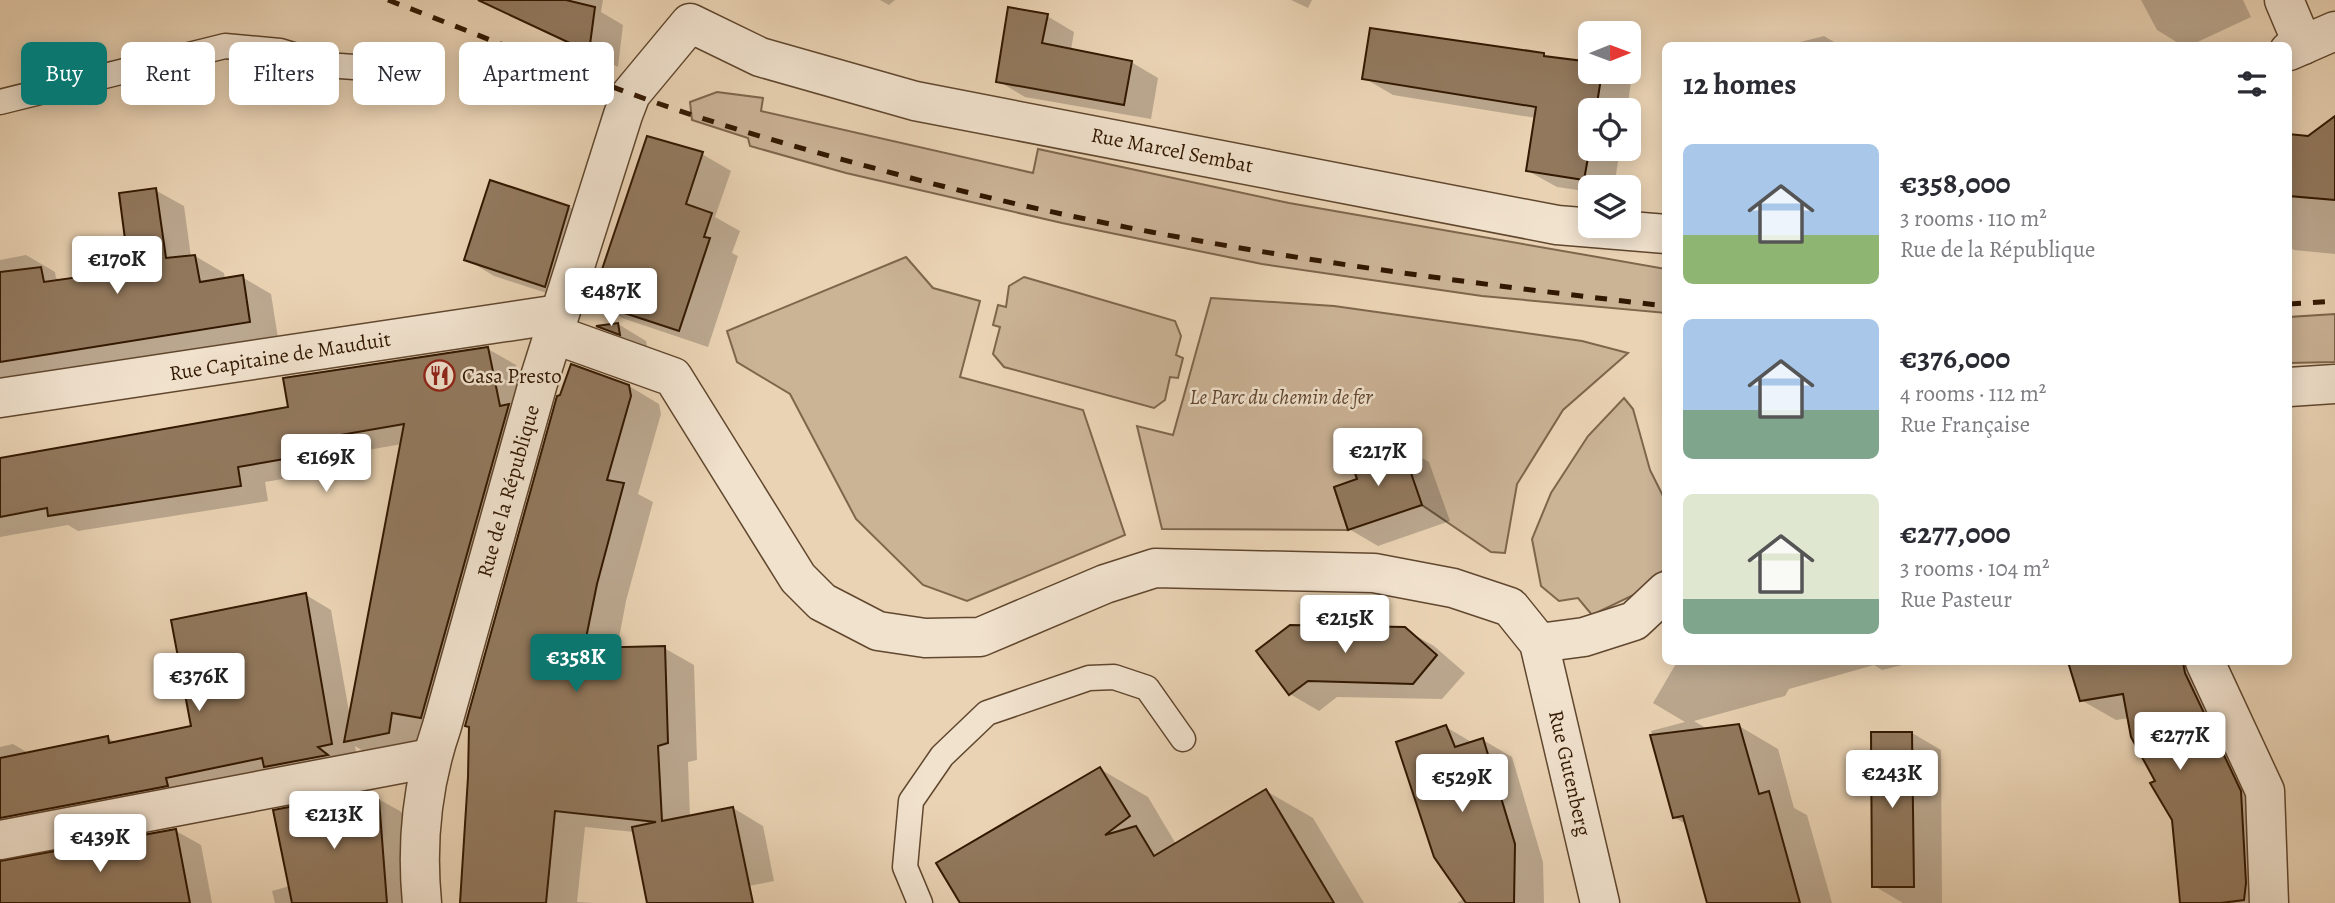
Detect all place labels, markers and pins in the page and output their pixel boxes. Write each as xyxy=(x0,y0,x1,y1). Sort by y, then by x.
pin: €170K xyxy=(68,236,166,296)
pin: €487K xyxy=(562,268,660,328)
restaurant icon: Casa Presto xyxy=(422,359,456,393)
place label: Casa Presto xyxy=(462,362,562,390)
pin: €217K xyxy=(1329,428,1427,488)
pin: €169K xyxy=(277,434,375,494)
pin: €215K xyxy=(1296,596,1394,655)
pin: €358K xyxy=(527,634,625,694)
pin: €376K xyxy=(150,654,248,713)
pin: €277K xyxy=(2131,712,2229,772)
pin: €243K xyxy=(1843,750,1941,810)
pin: €529K xyxy=(1413,754,1511,814)
pin: €213K xyxy=(285,792,383,851)
pin: €439K xyxy=(51,814,149,874)

